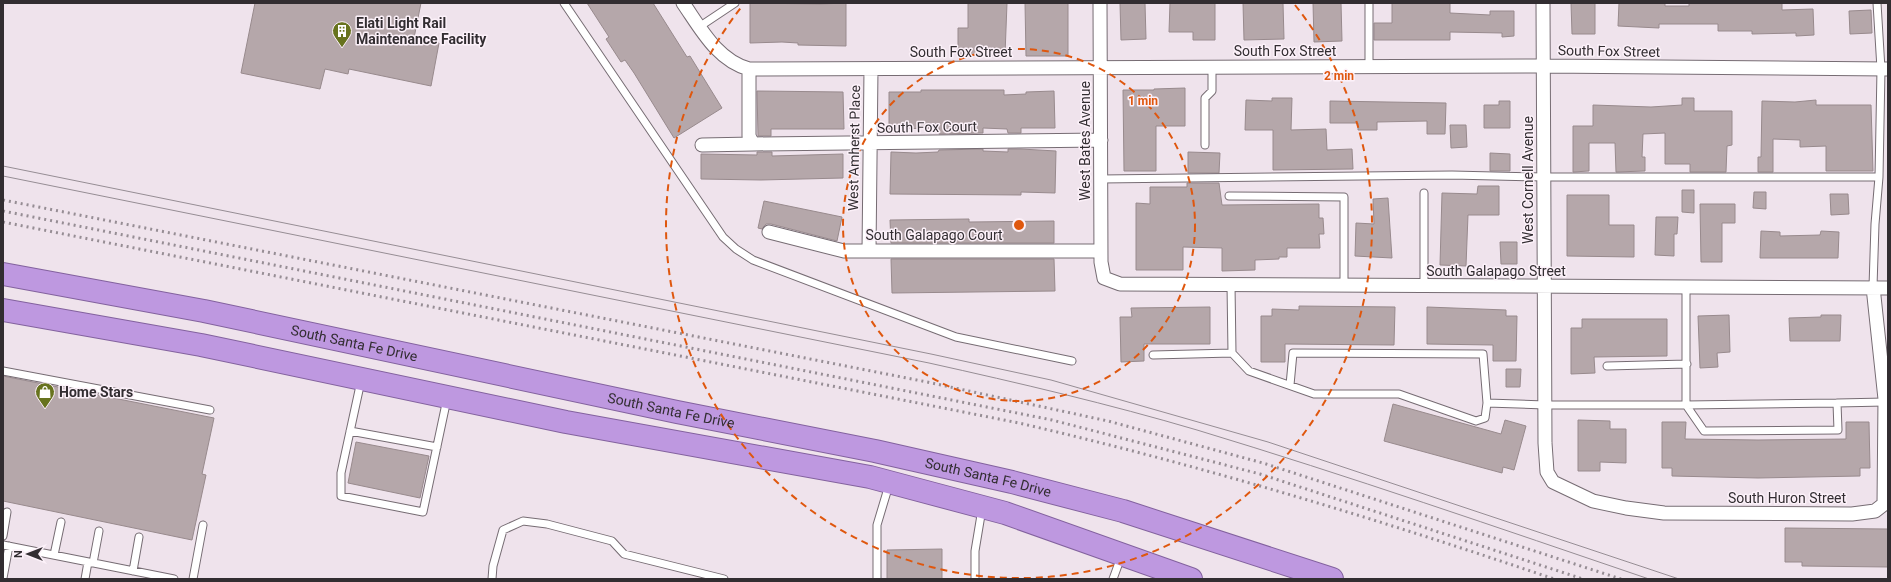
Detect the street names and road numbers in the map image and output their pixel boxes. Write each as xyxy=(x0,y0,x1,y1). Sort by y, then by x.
street label: South Fox Street xyxy=(1558,42,1661,60)
street label: South Fox Street xyxy=(1234,43,1337,59)
street label: South Fox Street xyxy=(910,44,1013,60)
street label: West Bates Avenue xyxy=(1077,81,1093,201)
street label: West Amherst Place xyxy=(845,85,863,211)
street label: West Cornell Avenue xyxy=(1520,116,1536,244)
street label: South Fox Court xyxy=(877,118,978,136)
street label: South Galapago Court xyxy=(865,227,1003,243)
street label: South Galapago Street xyxy=(1426,263,1566,279)
street label: South Santa Fe Drive xyxy=(289,322,419,364)
street label: South Santa Fe Drive xyxy=(606,389,736,431)
street label: South Santa Fe Drive xyxy=(924,455,1053,500)
street label: South Huron Street xyxy=(1728,490,1847,506)

